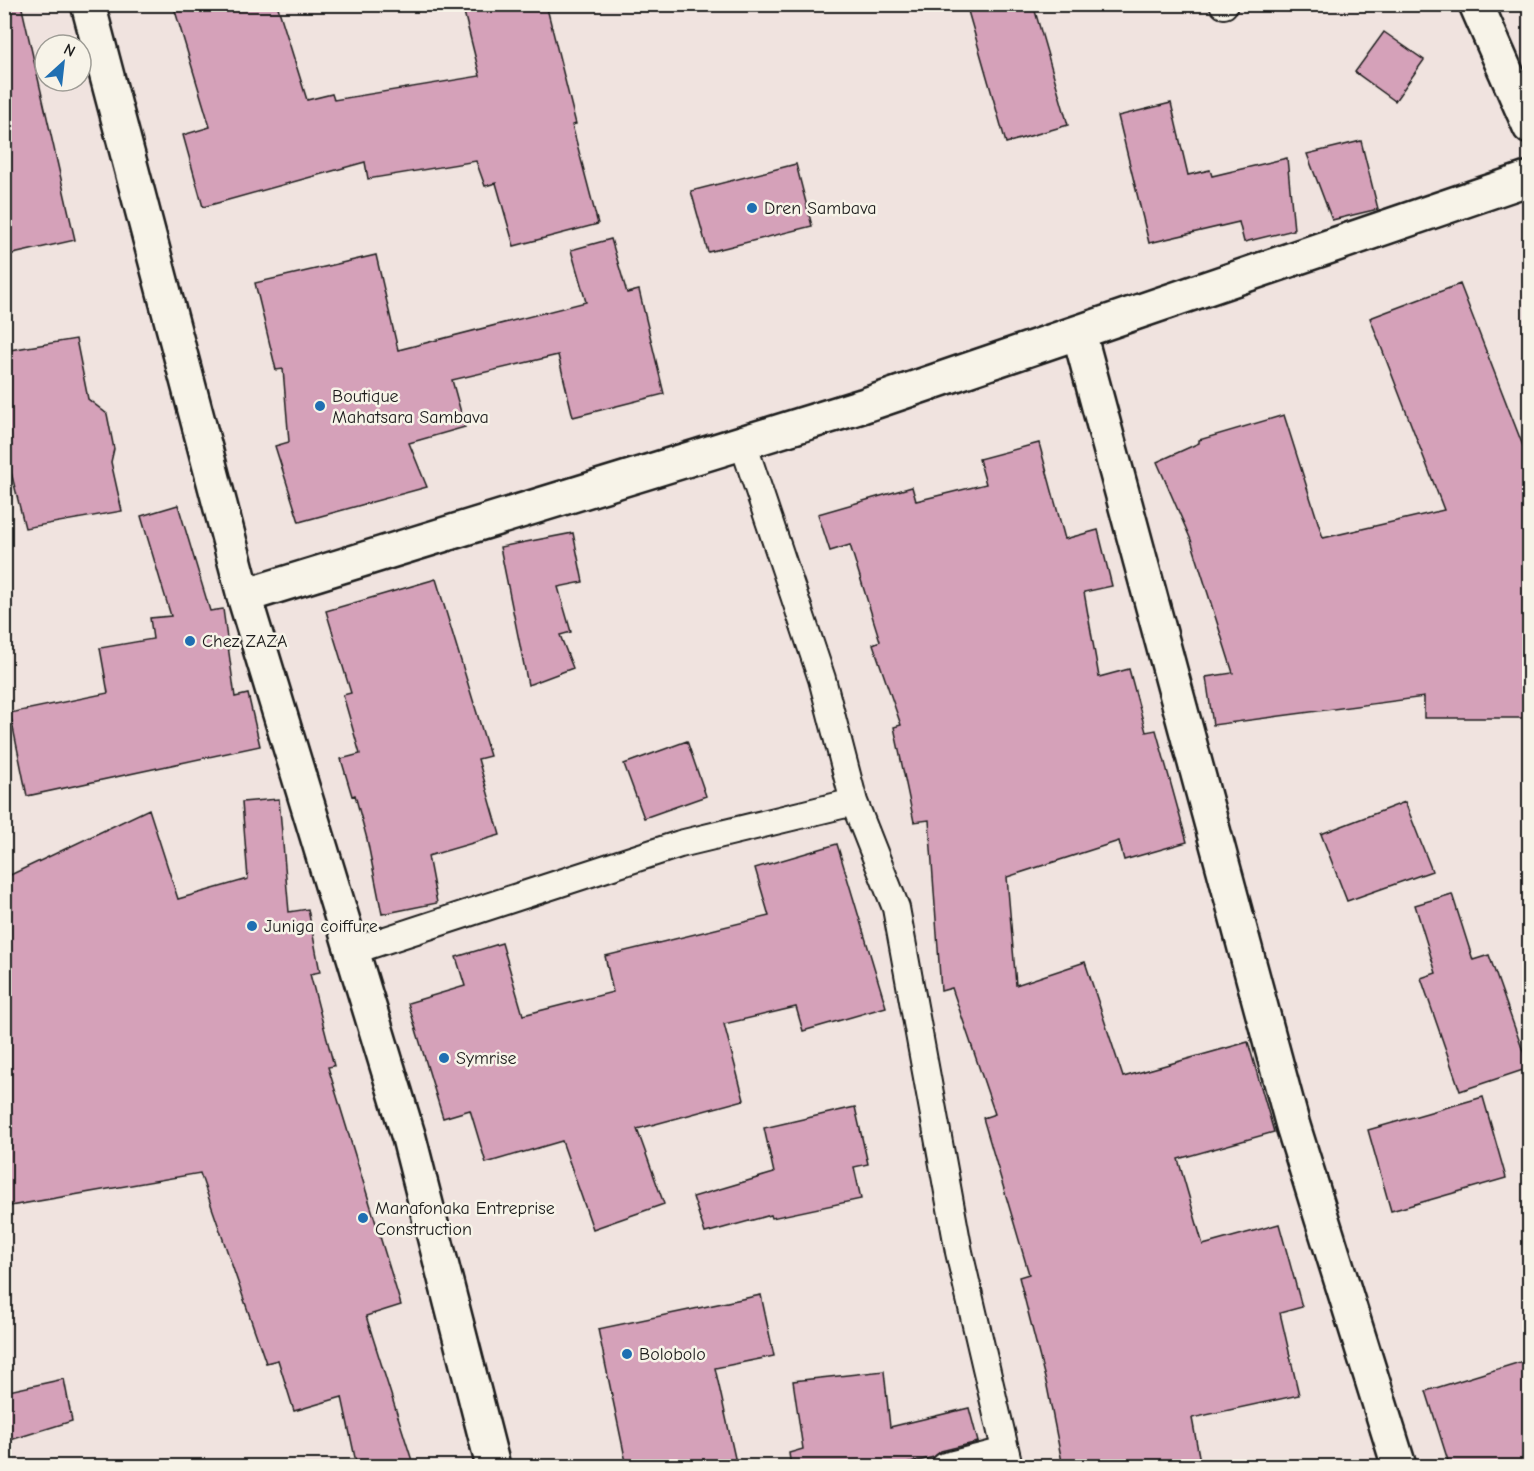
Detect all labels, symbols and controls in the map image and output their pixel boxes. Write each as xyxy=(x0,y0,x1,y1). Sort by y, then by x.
north arrow xyxy=(33,33,93,93)
text: N xyxy=(61,40,78,61)
place label: Dren Sambava xyxy=(764,198,877,219)
marker: Dren Sambava xyxy=(745,201,759,215)
place label: Boutique Mahatsara Sambava xyxy=(332,386,489,428)
marker: Boutique Mahatsara Sambava xyxy=(313,399,327,413)
place label: Chez ZAZA xyxy=(202,631,287,652)
marker: Chez ZAZA xyxy=(183,634,197,648)
place label: Juniga coiffure xyxy=(264,916,378,937)
marker: Juniga coiffure xyxy=(245,919,259,933)
place label: Symrise xyxy=(456,1048,517,1069)
marker: Symrise xyxy=(437,1051,451,1065)
place label: Manafonaka Entreprise Construction xyxy=(375,1198,555,1240)
marker: Manafonaka Entreprise Construction xyxy=(356,1211,370,1225)
place label: Bolobolo xyxy=(639,1344,706,1365)
marker: Bolobolo xyxy=(620,1347,634,1361)

